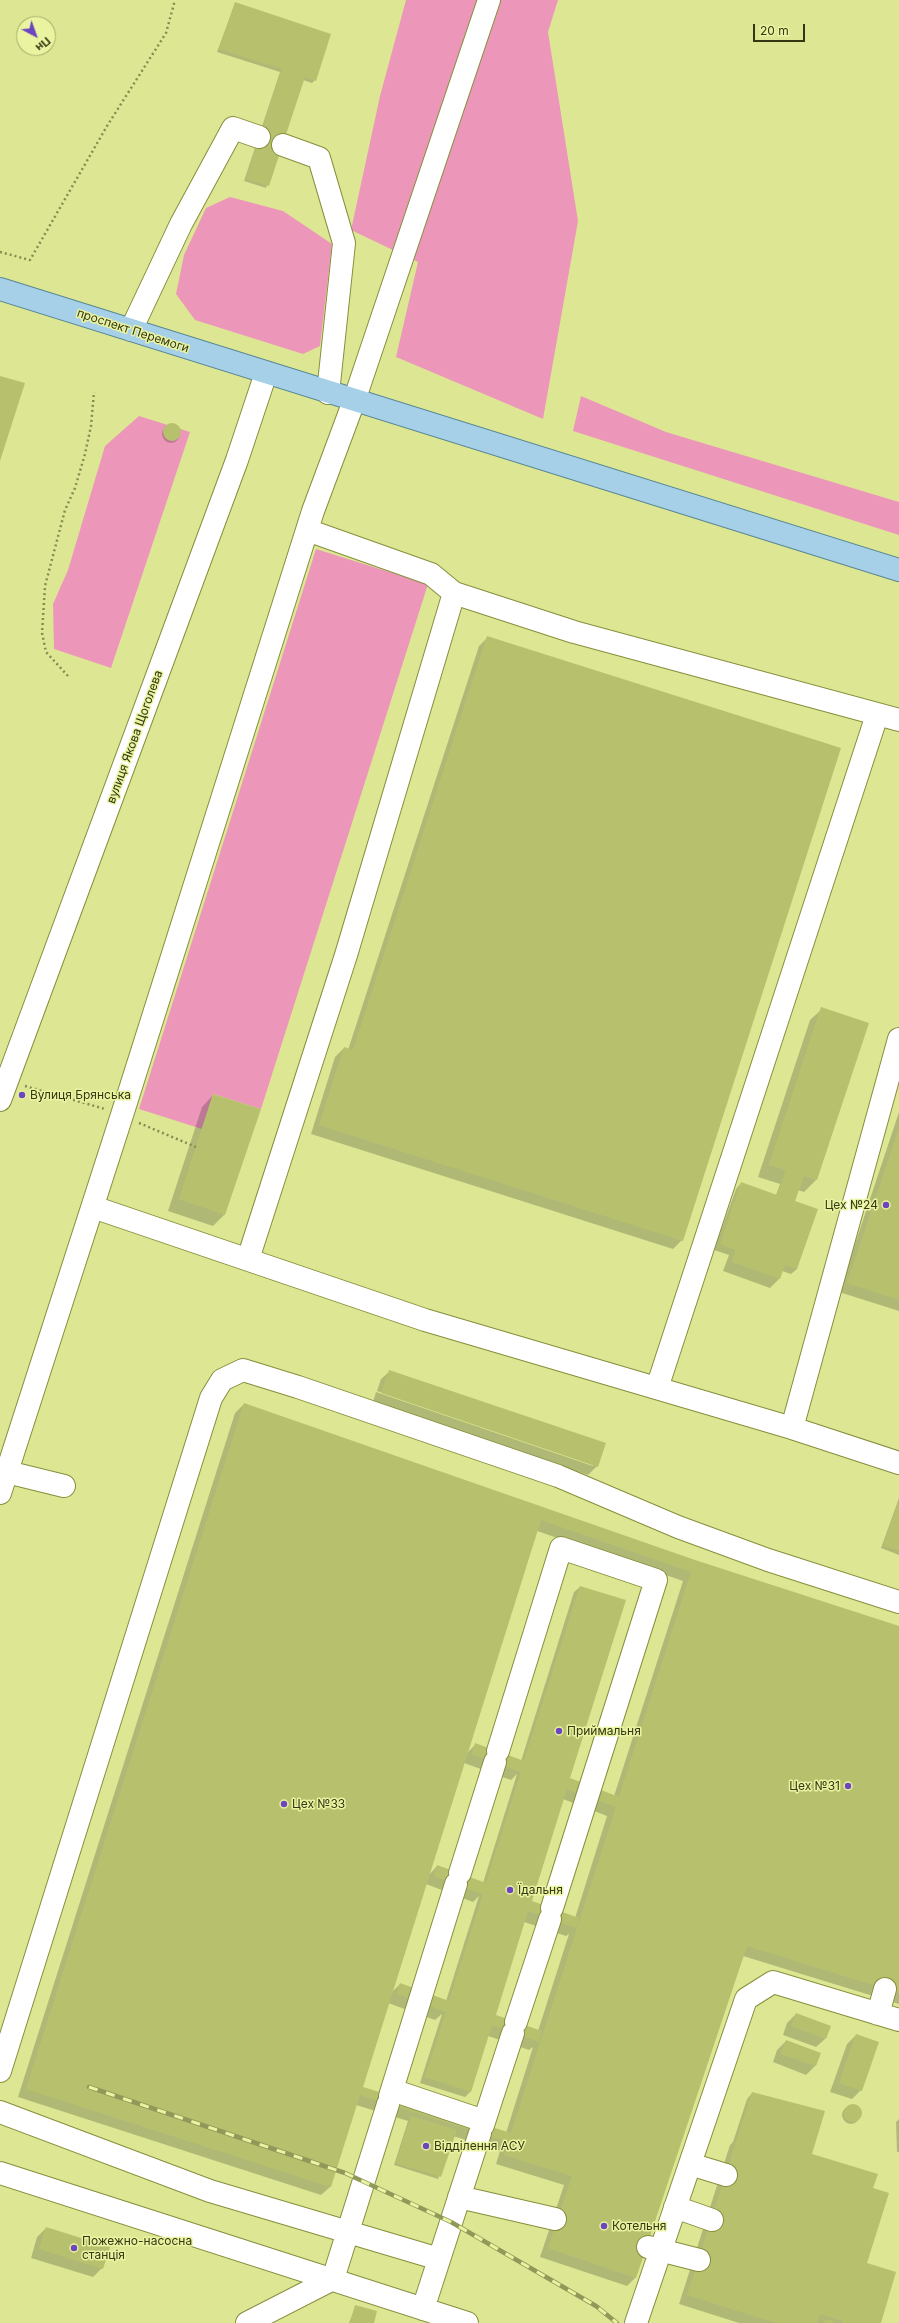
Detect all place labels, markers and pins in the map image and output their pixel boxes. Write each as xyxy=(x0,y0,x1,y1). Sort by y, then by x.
place label: Вулиця Брянська xyxy=(30,1088,131,1102)
marker: Вулиця Брянська xyxy=(17,1090,27,1100)
place label: Цех №24 xyxy=(825,1198,878,1212)
marker: Цех №24 xyxy=(881,1200,891,1210)
place label: Приймальня xyxy=(567,1724,641,1738)
marker: Приймальня xyxy=(554,1726,564,1736)
place label: Цех №31 xyxy=(789,1779,840,1793)
marker: Цех №31 xyxy=(843,1781,853,1791)
place label: Цех №33 xyxy=(292,1797,345,1811)
marker: Цех №33 xyxy=(279,1799,289,1809)
place label: Їдальня xyxy=(518,1883,563,1897)
marker: Їдальня xyxy=(505,1885,515,1895)
place label: Відділення АСУ xyxy=(434,2139,525,2153)
marker: Відділення АСУ xyxy=(421,2141,431,2151)
place label: Котельня xyxy=(612,2219,667,2233)
marker: Котельня xyxy=(599,2221,609,2231)
place label: Пожежно-насосна станція xyxy=(82,2234,192,2262)
marker: Пожежно-насосна станція xyxy=(69,2243,79,2253)

